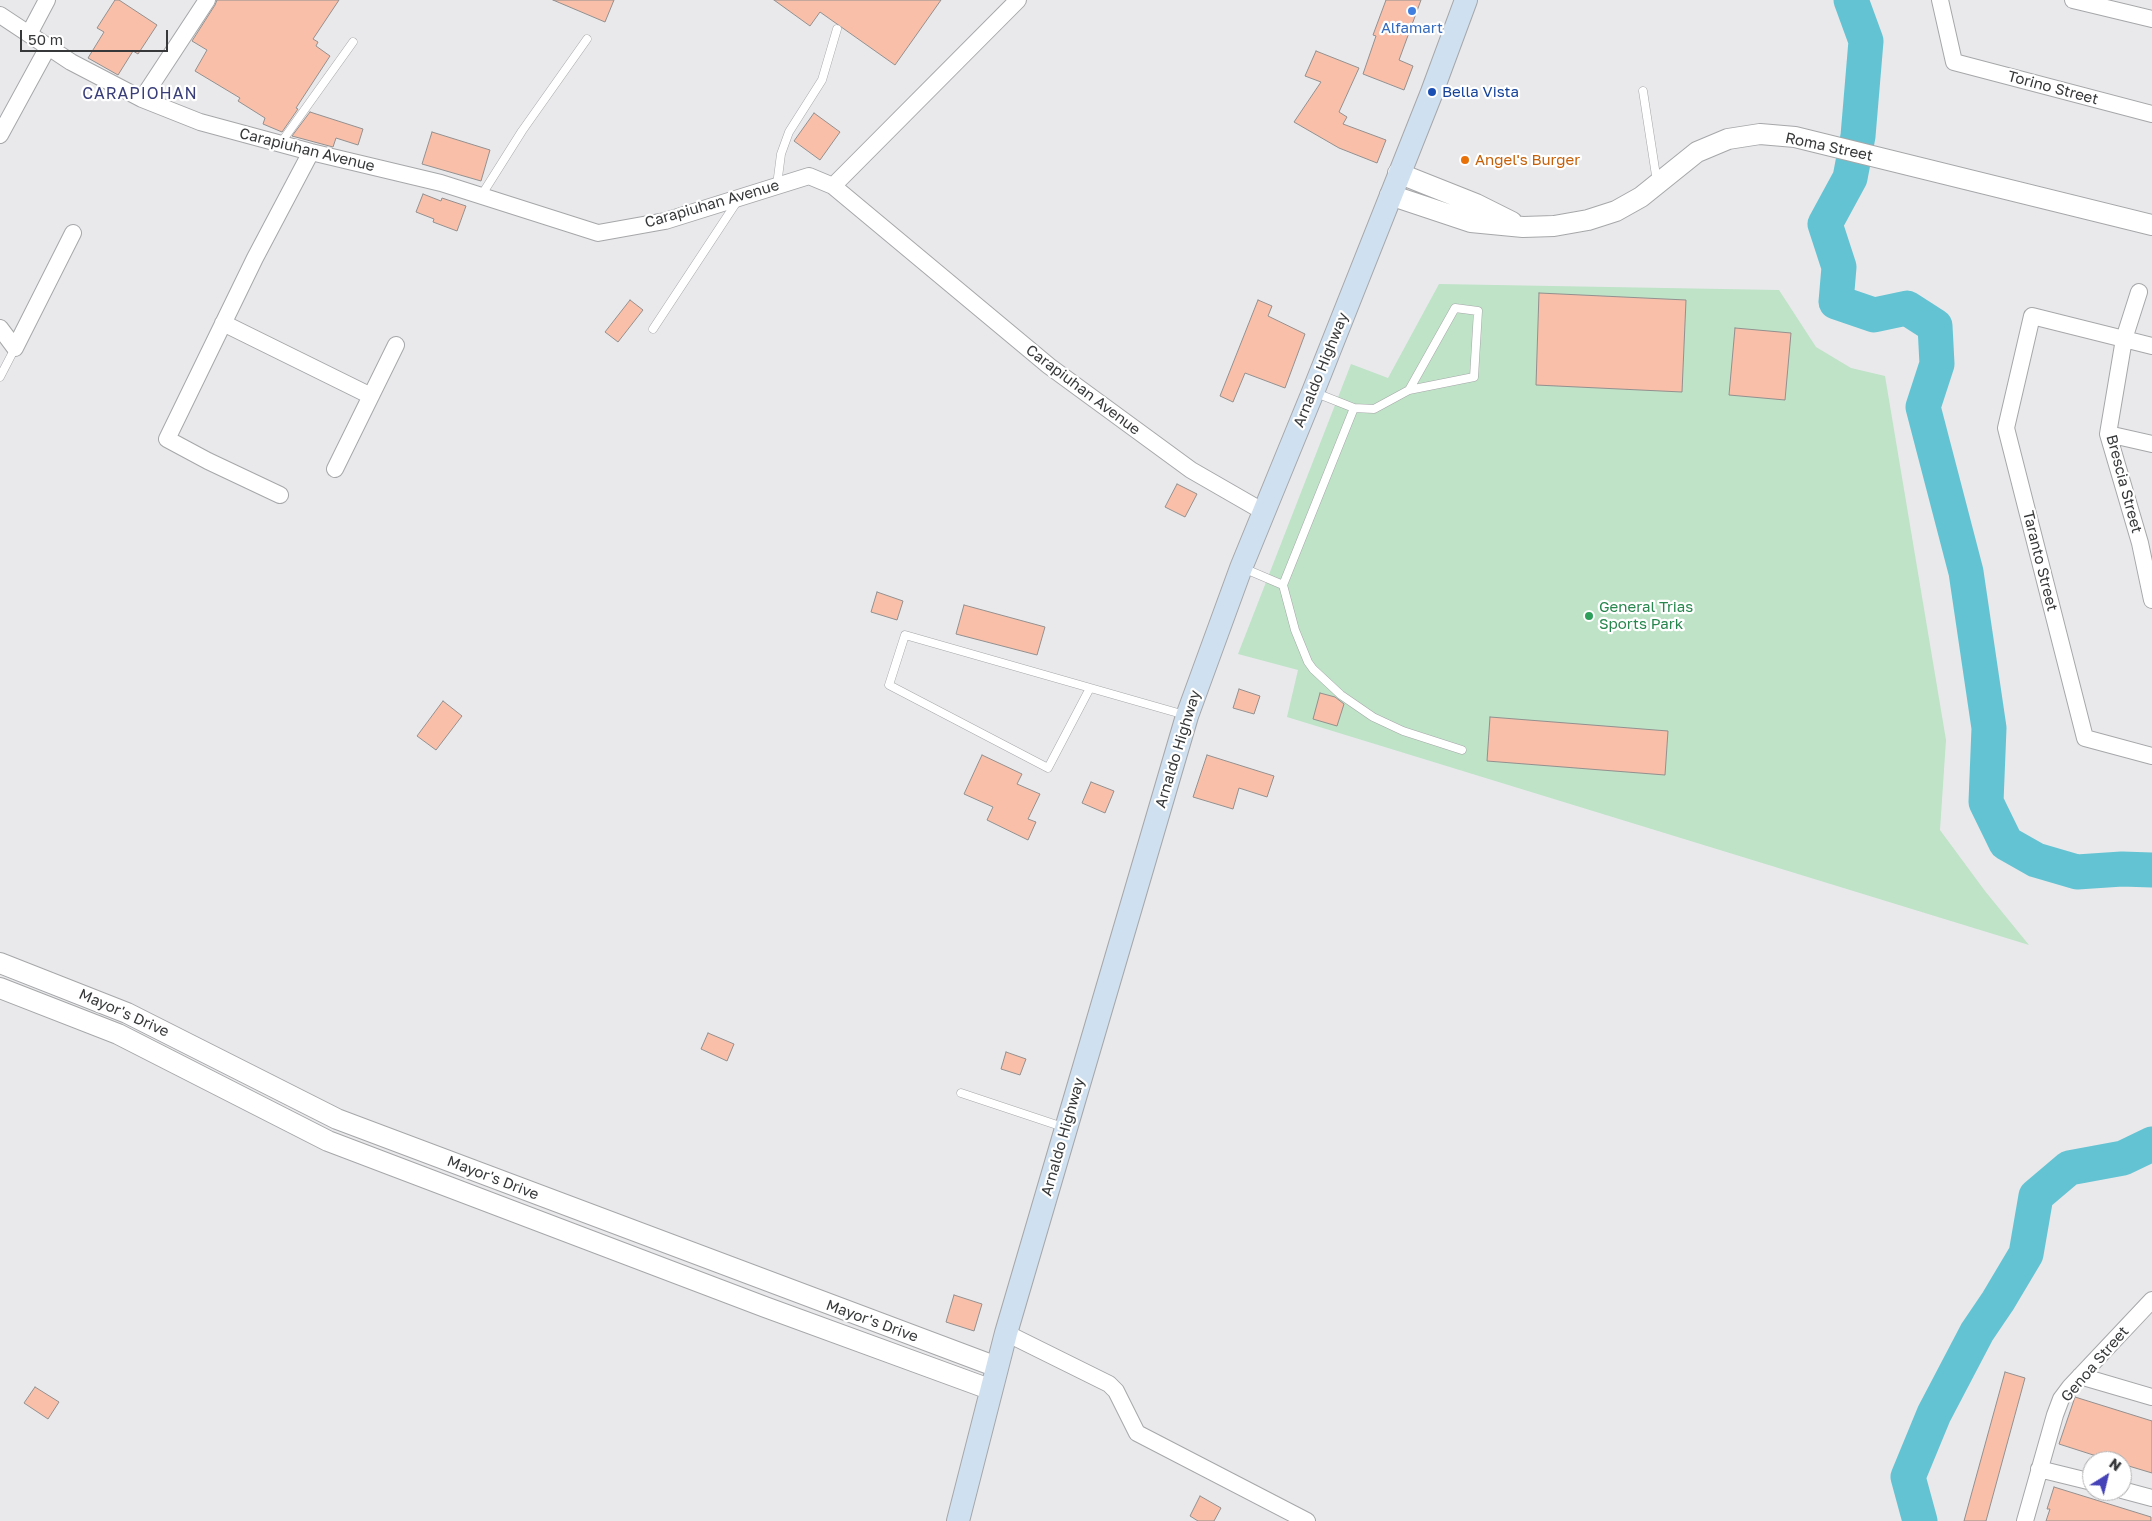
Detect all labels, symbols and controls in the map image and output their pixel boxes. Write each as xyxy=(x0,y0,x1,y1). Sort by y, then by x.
marker: Alfamart xyxy=(1406,5,1418,17)
place label: Alfamart xyxy=(1381,19,1443,37)
scale bar xyxy=(22,20,170,52)
text: 50 m xyxy=(28,30,63,48)
street label: Torino Street xyxy=(2006,67,2100,109)
place label: Bella Vista xyxy=(1442,83,1519,101)
district label: CARAPIOHAN xyxy=(81,84,199,104)
marker: Bella Vista xyxy=(1426,86,1438,98)
street label: Carapiuhan Avenue xyxy=(237,124,377,176)
street label: Roma Street xyxy=(1784,129,1874,165)
place label: Angel's Burger xyxy=(1475,151,1580,169)
marker: Angel's Burger xyxy=(1459,154,1471,166)
street label: Carapiuhan Avenue xyxy=(643,176,781,232)
street label: Arnaldo Highway xyxy=(1290,310,1352,430)
street label: Carapiuhan Avenue xyxy=(1022,341,1144,439)
street label: Brescia Street xyxy=(2102,433,2146,535)
street label: Taranto Street xyxy=(2019,509,2061,613)
place label: General Trias Sports Park xyxy=(1599,598,1693,633)
marker: General Trias Sports Park xyxy=(1583,610,1595,622)
street label: Arnaldo Highway xyxy=(1152,688,1204,810)
street label: Mayor's Drive xyxy=(76,985,172,1041)
street label: Arnaldo Highway xyxy=(1037,1076,1089,1198)
street label: Mayor's Drive xyxy=(445,1152,541,1204)
street label: Mayor's Drive xyxy=(823,1296,921,1346)
street label: Genoa Street xyxy=(2057,1323,2133,1405)
north arrow xyxy=(2082,1451,2132,1501)
text: N xyxy=(2106,1454,2125,1474)

